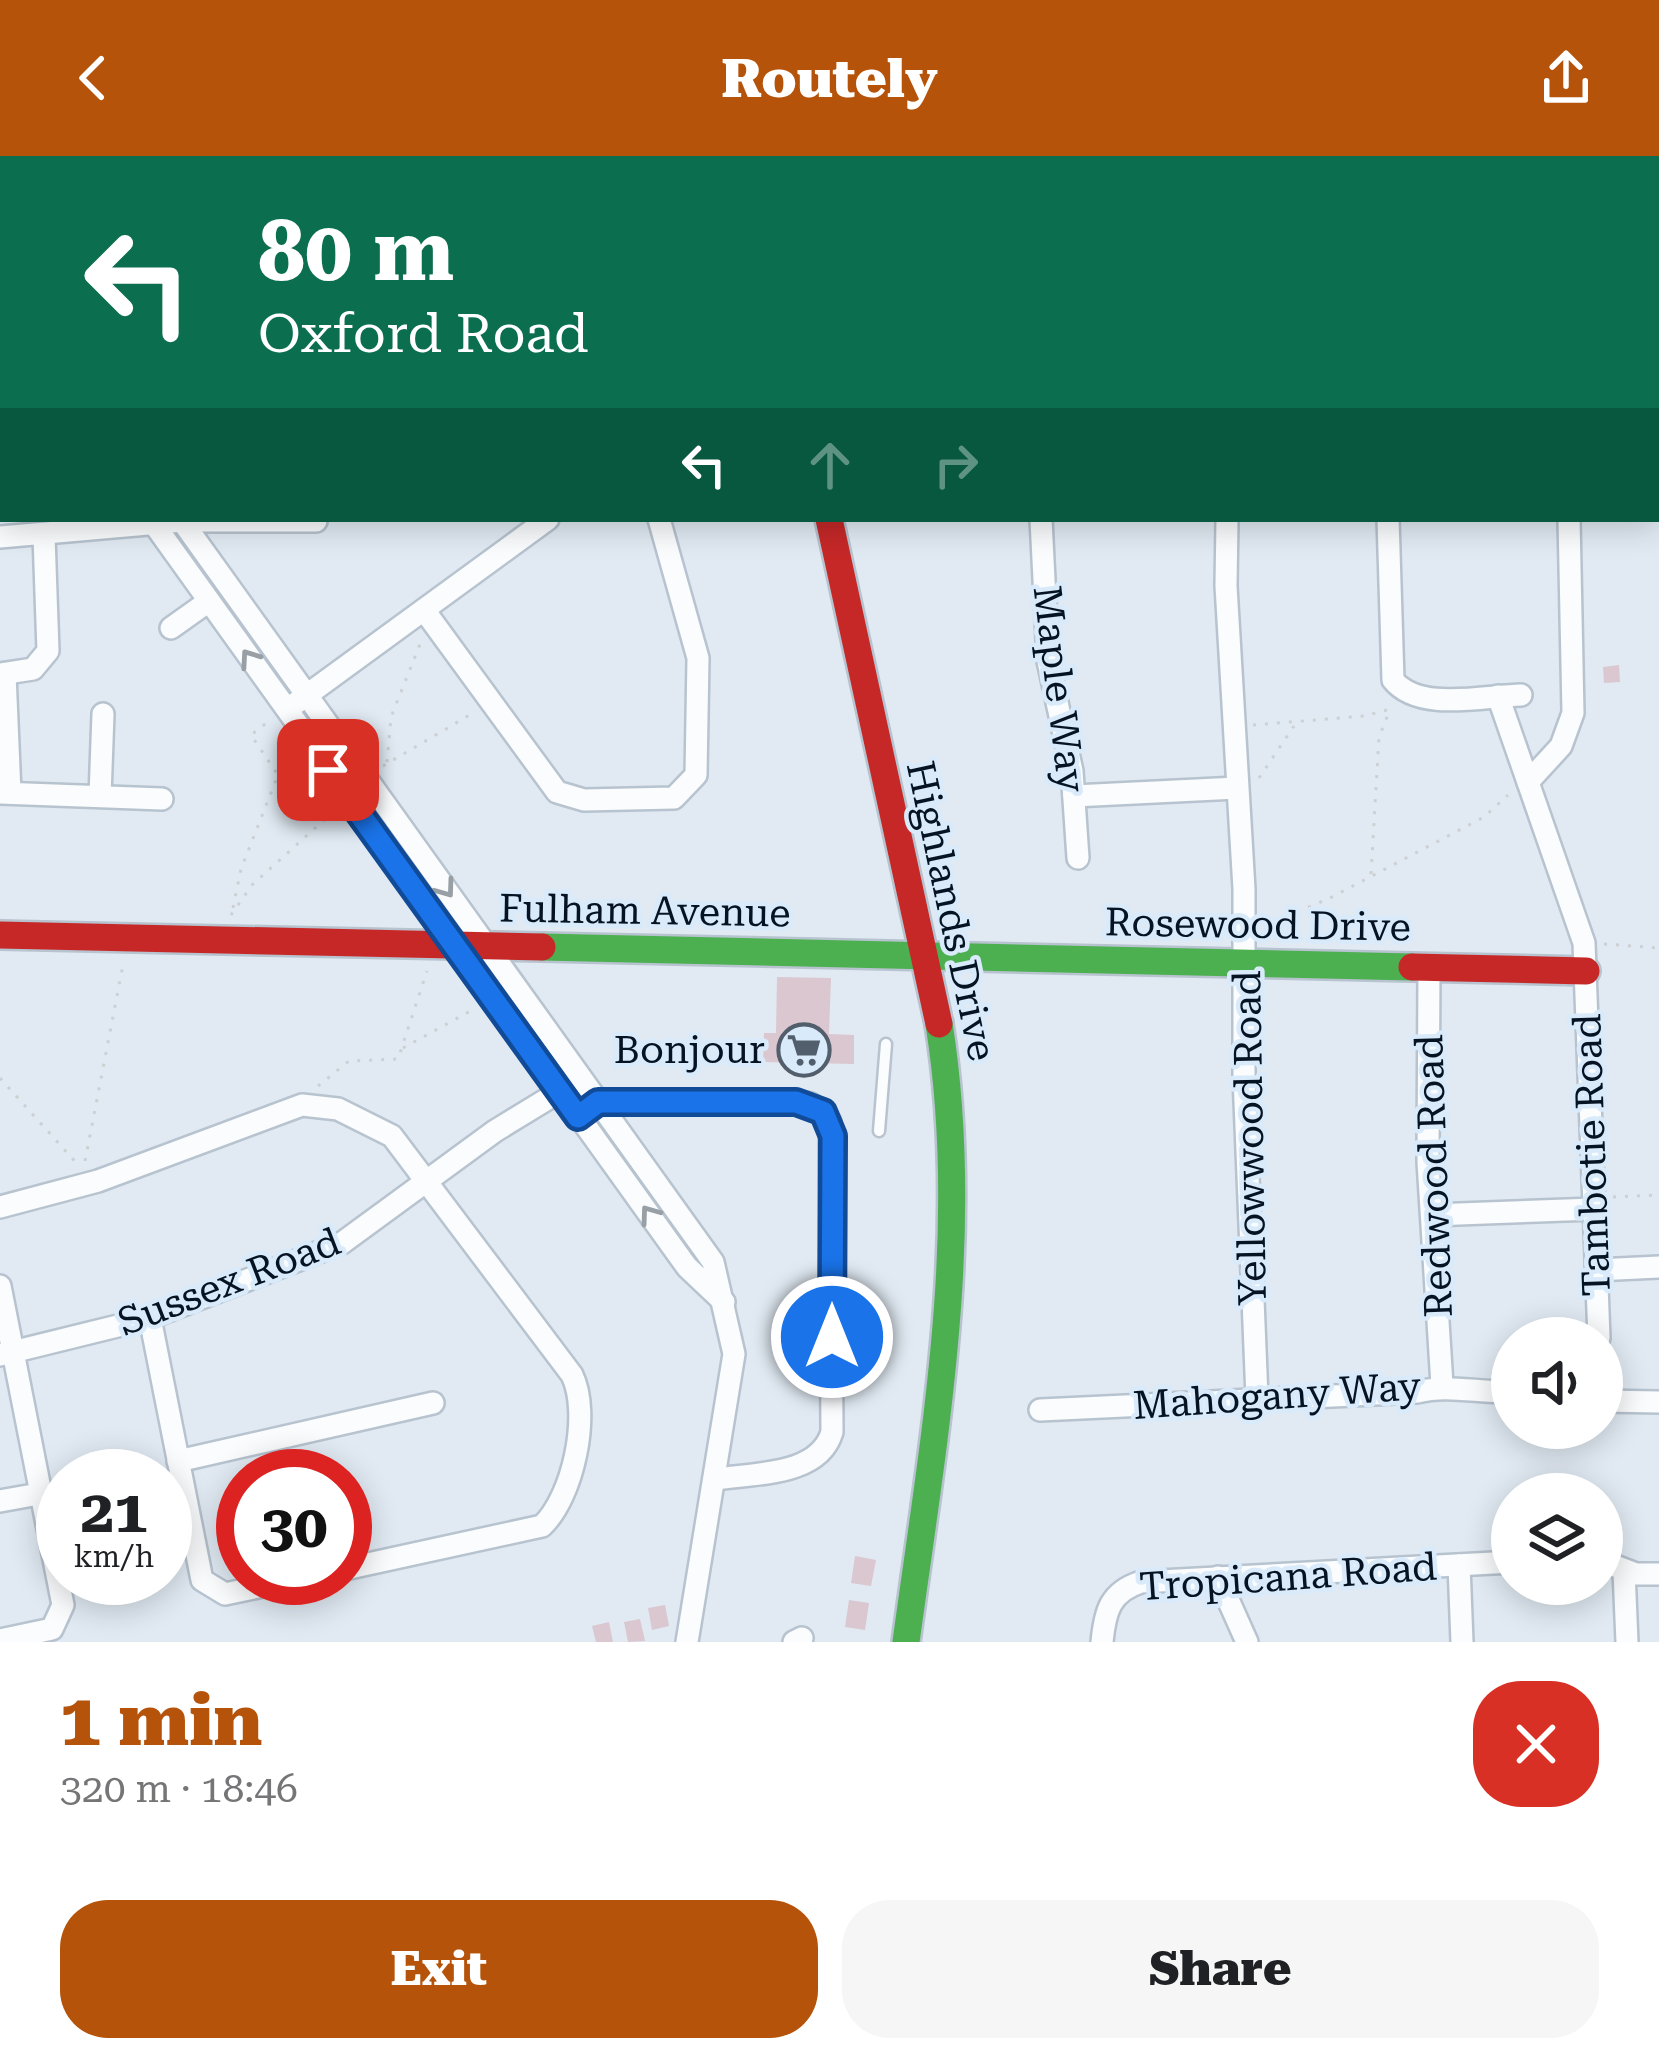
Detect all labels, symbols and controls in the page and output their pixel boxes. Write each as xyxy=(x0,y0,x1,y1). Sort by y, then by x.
icon: back xyxy=(60,45,126,111)
icon: share xyxy=(1533,45,1599,111)
text: Routely xyxy=(721,47,938,110)
text: 80 m xyxy=(258,202,454,300)
icon: left xyxy=(60,204,216,360)
text: Oxford Road xyxy=(258,302,589,365)
icon: left xyxy=(671,432,737,498)
icon: ahead xyxy=(797,432,863,498)
icon: right xyxy=(923,432,989,498)
street label: Maple Way xyxy=(1024,583,1094,795)
one-way arrow xyxy=(241,650,263,672)
pin xyxy=(277,719,379,821)
icon: arrive xyxy=(295,737,361,803)
street label: Highlands Drive xyxy=(897,757,1005,1065)
one-way arrow xyxy=(431,876,453,897)
street label: Fulham Avenue xyxy=(499,885,791,937)
street label: Rosewood Drive xyxy=(1105,899,1411,951)
street label: Yellowwood Road xyxy=(1224,970,1276,1306)
street label: Tambotie Road xyxy=(1564,1013,1620,1297)
supermarket icon: Bonjour xyxy=(776,1022,832,1078)
place label: Bonjour xyxy=(614,1027,765,1073)
street label: Redwood Road xyxy=(1406,1034,1462,1318)
one-way arrow xyxy=(641,1206,663,1227)
street label: Sussex Road xyxy=(111,1219,347,1345)
position arrow xyxy=(769,1274,895,1400)
map controls xyxy=(1491,1317,1623,1605)
button: sound xyxy=(1491,1317,1623,1449)
street label: Mahogany Way xyxy=(1132,1363,1422,1429)
speed limit sign: 30 xyxy=(216,1449,372,1605)
button: layers xyxy=(1491,1473,1623,1605)
text: 21 xyxy=(80,1476,148,1547)
text: km/h xyxy=(74,1539,154,1574)
street label: Tropicana Road xyxy=(1138,1544,1438,1610)
text: 1 min xyxy=(60,1678,262,1763)
button: close xyxy=(1473,1681,1599,1807)
text: 320 m · 18:46 xyxy=(60,1766,298,1812)
button: Exit xyxy=(60,1900,818,2038)
button: Share xyxy=(842,1900,1599,2038)

